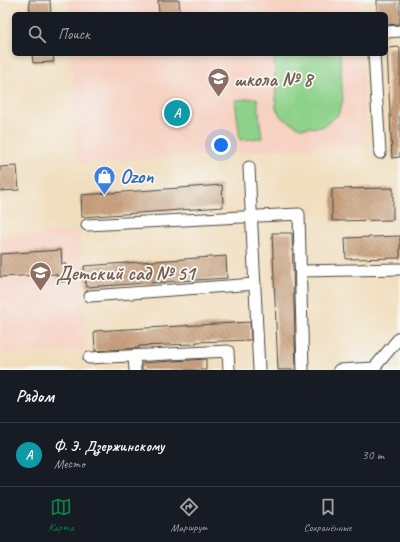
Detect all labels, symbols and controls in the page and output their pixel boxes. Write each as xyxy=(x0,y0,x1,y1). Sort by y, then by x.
search box xyxy=(12,12,388,56)
icon: search xyxy=(26,23,48,45)
text: Поиск xyxy=(58,25,90,44)
school or university icon: школа № 8 xyxy=(206,66,232,99)
place label: школа № 8 xyxy=(234,67,315,92)
pin: A xyxy=(164,98,190,128)
your location xyxy=(211,135,231,155)
shop icon: Ozon xyxy=(92,163,118,196)
place label: Ozon xyxy=(120,164,154,189)
school or university icon: Детский сад № 51 xyxy=(28,260,54,293)
place label: Детский сад № 51 xyxy=(56,261,197,286)
text: Рядом xyxy=(16,386,54,407)
text: Ф. Э. Дзержинскому xyxy=(54,437,164,456)
text: A xyxy=(26,447,32,463)
text: 30 m xyxy=(362,447,384,463)
text: Место xyxy=(54,456,85,472)
tab: Карта xyxy=(48,496,74,534)
tab: Маршрут xyxy=(171,496,207,534)
tab: Сохранённые xyxy=(304,496,352,534)

